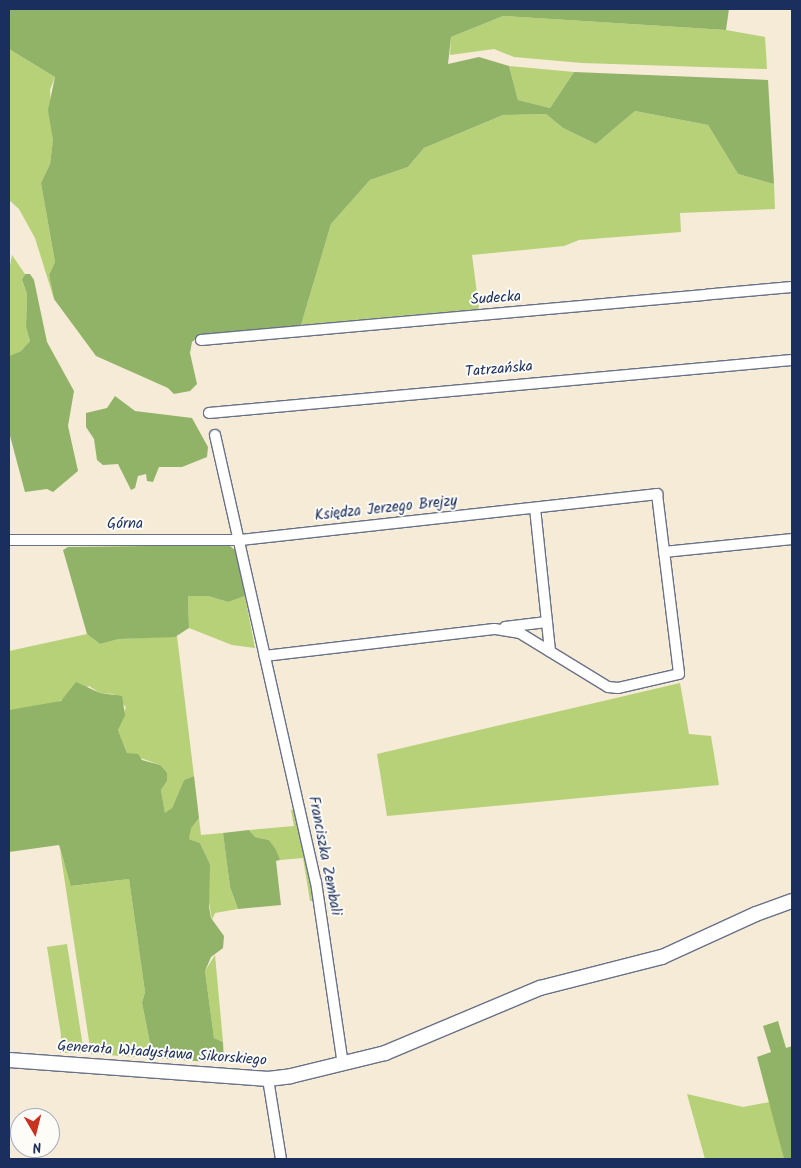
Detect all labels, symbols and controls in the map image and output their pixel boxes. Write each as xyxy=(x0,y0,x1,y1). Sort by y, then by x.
street label: Sudecka xyxy=(470,288,522,310)
street label: Tatrzańska xyxy=(464,358,534,382)
street label: Księdza Jerzego Brejzy xyxy=(314,493,458,525)
street label: Górna xyxy=(107,516,143,534)
street label: Franciszka Zembali xyxy=(304,795,344,917)
street label: Generała Władysława Sikorskiego xyxy=(57,1038,267,1070)
north arrow xyxy=(10,1108,60,1158)
text: N xyxy=(31,1135,43,1158)

